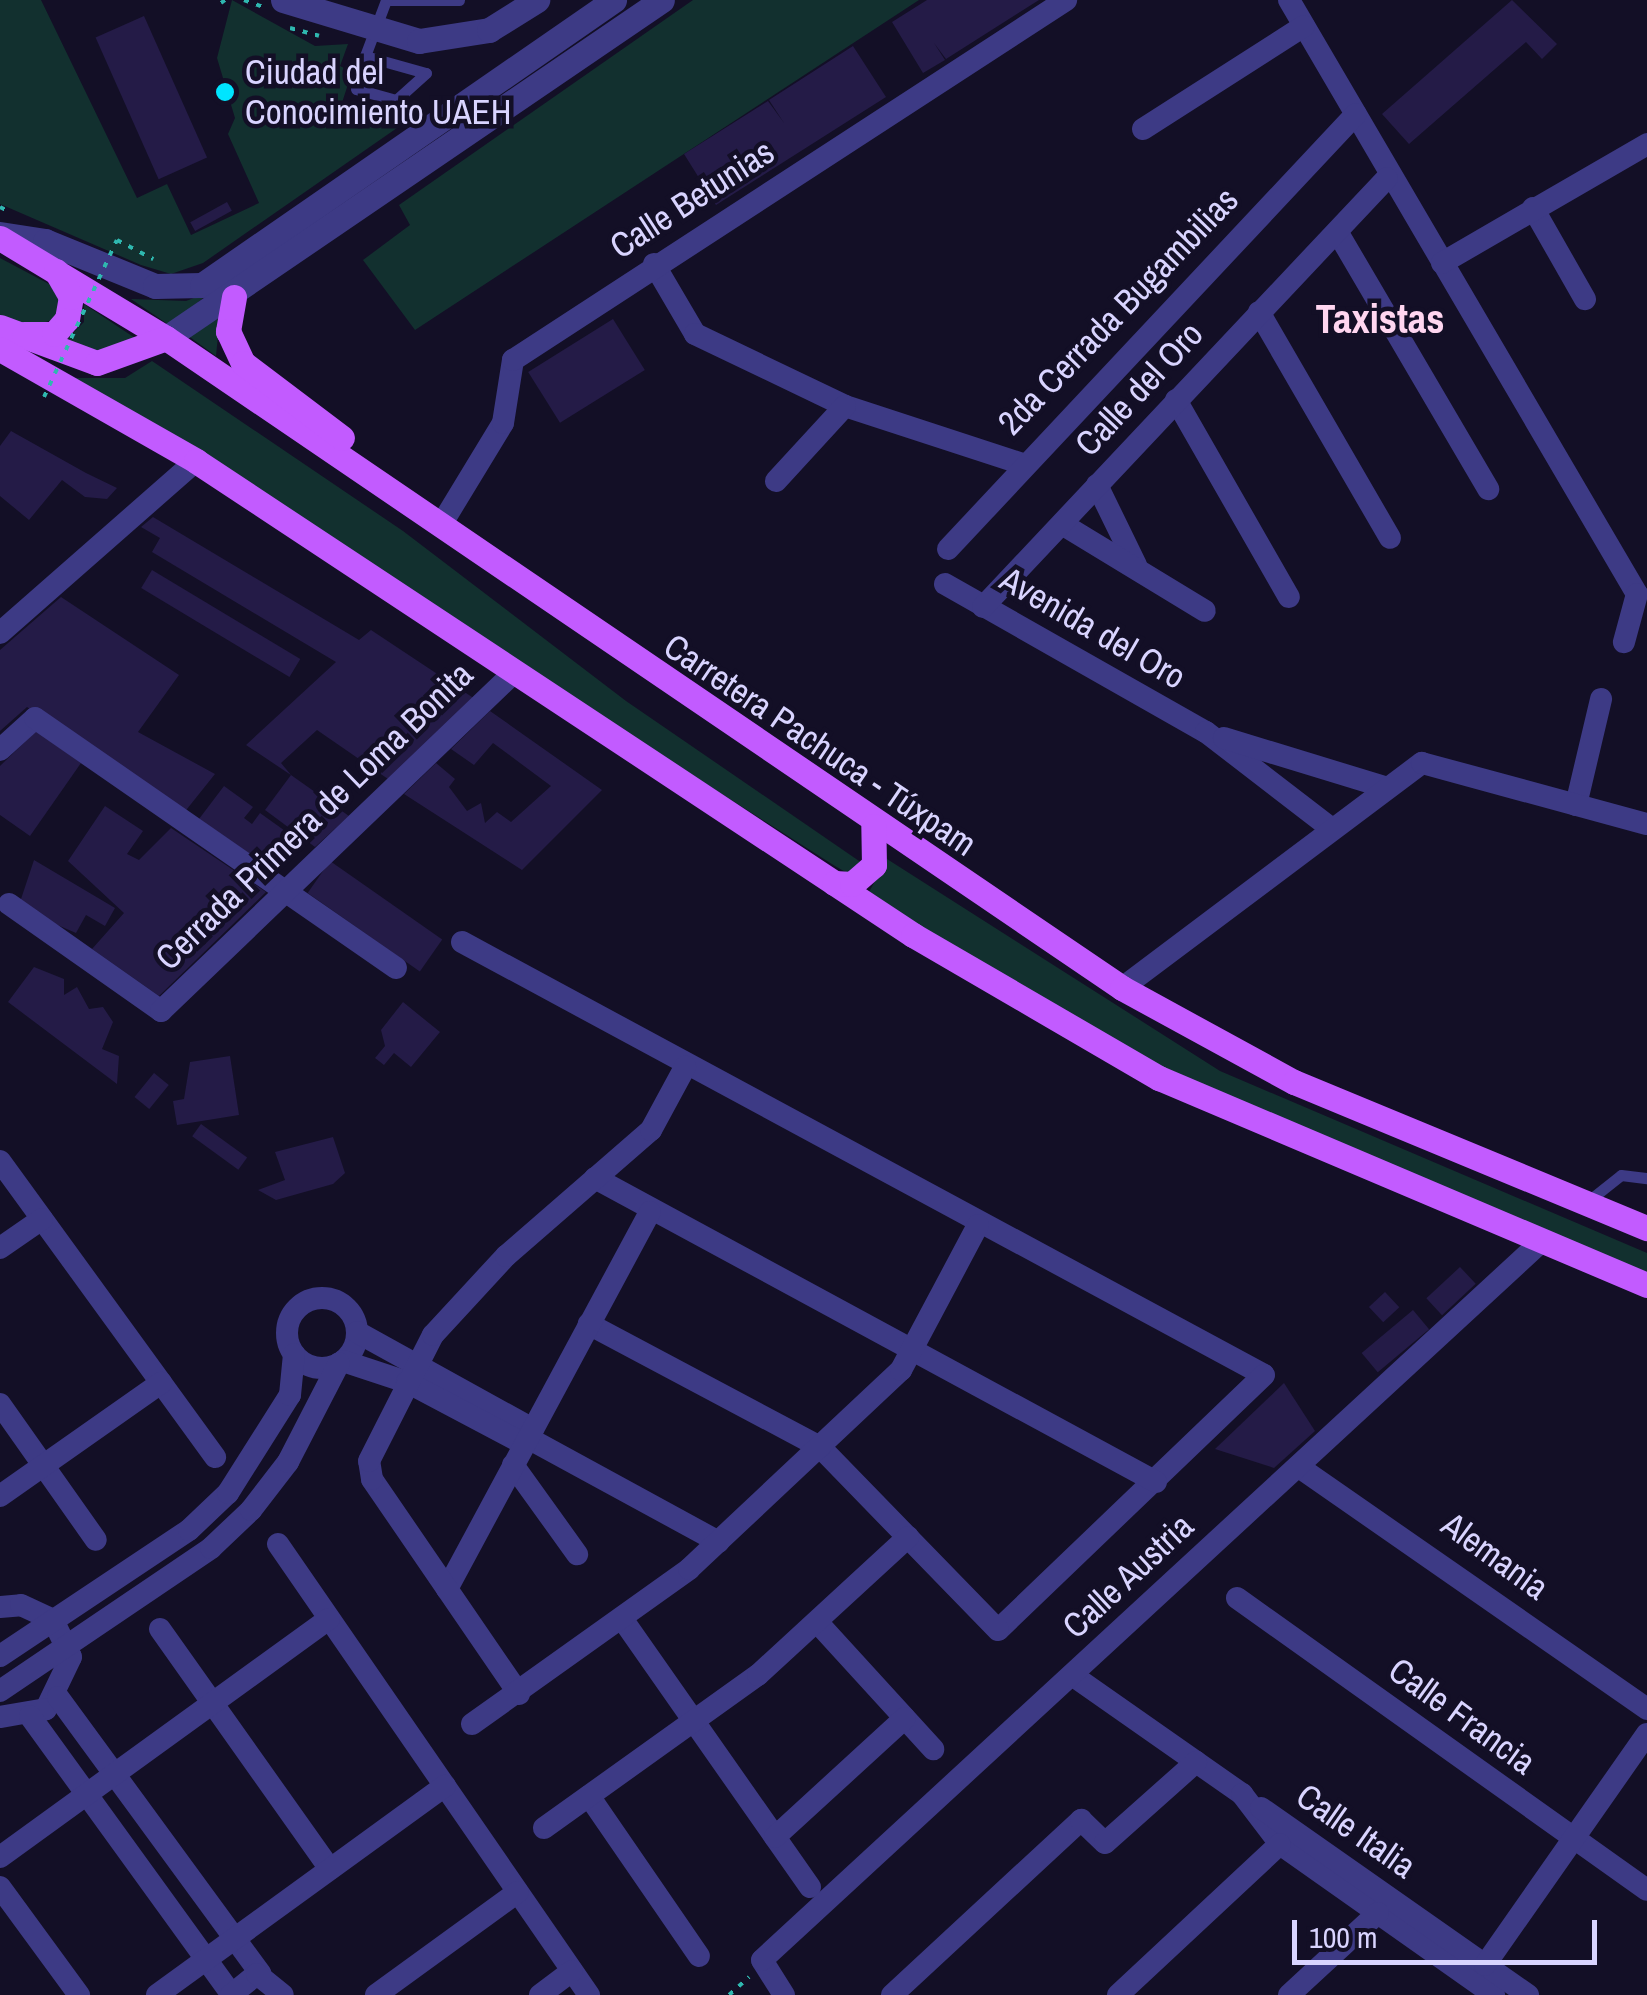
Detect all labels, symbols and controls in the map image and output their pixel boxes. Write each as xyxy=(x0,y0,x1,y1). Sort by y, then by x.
place label: Ciudad del Conocimiento UAEH xyxy=(245,51,511,133)
marker: Ciudad del Conocimiento UAEH xyxy=(214,81,236,103)
street label: Calle Betunias xyxy=(602,131,782,267)
street label: 2da Cerrada Bugambilias xyxy=(989,179,1247,443)
district label: Taxistas xyxy=(1316,295,1444,343)
street label: Calle del Oro xyxy=(1067,313,1211,465)
street label: Avenida del Oro xyxy=(993,558,1193,698)
street label: Carretera Pachuca - Túxpam xyxy=(656,625,984,865)
street label: Cerrada Primera de Loma Bonita xyxy=(147,654,481,978)
street label: Alemania xyxy=(1434,1503,1556,1609)
street label: Calle Austria xyxy=(1054,1505,1202,1647)
street label: Calle Francia xyxy=(1381,1649,1543,1783)
street label: Calle Italia xyxy=(1288,1775,1424,1887)
scale bar xyxy=(1297,1900,1602,1962)
text: 100 m xyxy=(1309,1917,1377,1957)

